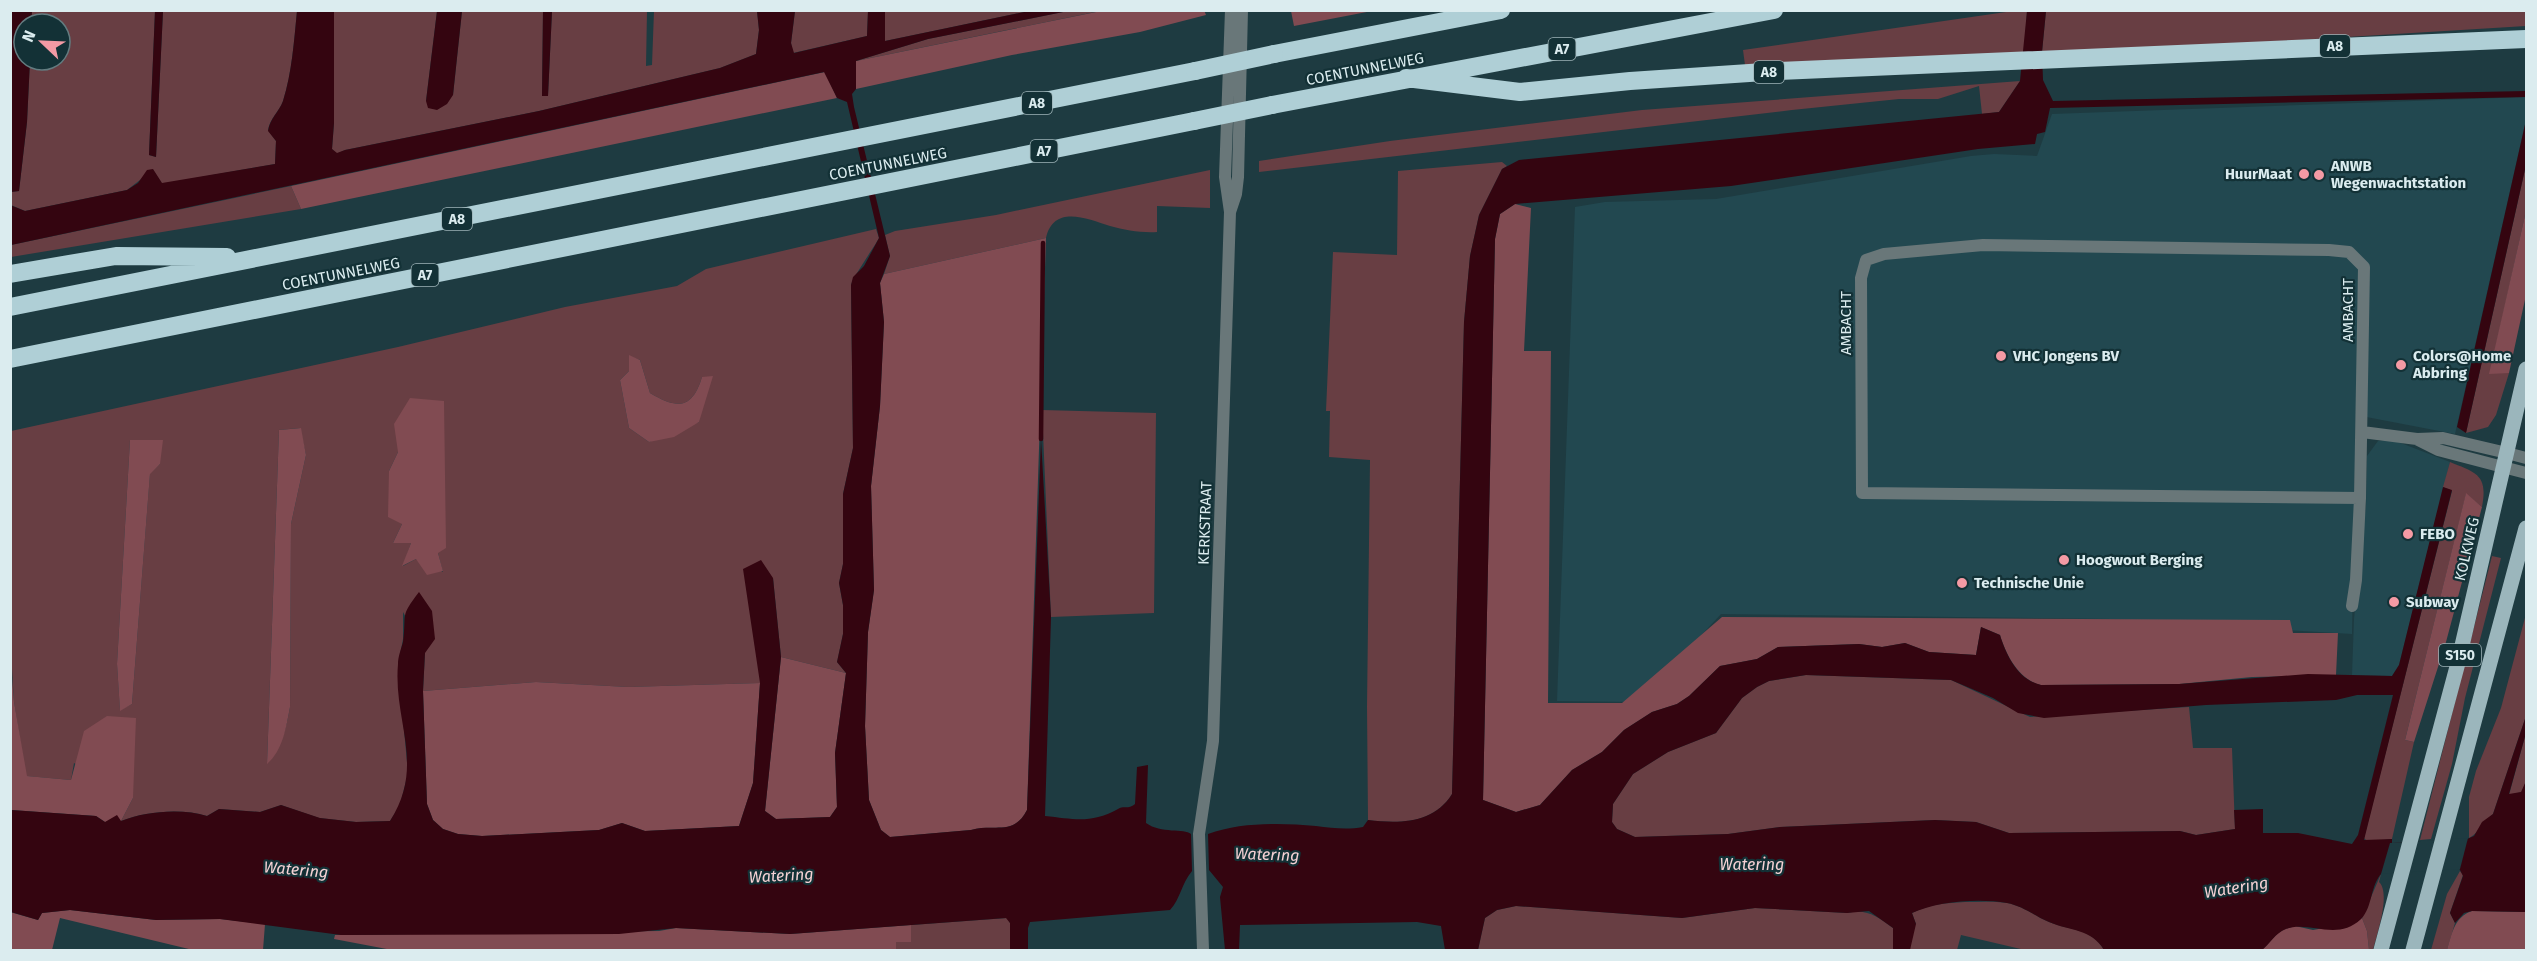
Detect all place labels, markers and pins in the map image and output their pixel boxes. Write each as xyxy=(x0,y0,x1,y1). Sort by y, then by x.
place label: ANWB Wegenwachtstation xyxy=(2330,157,2466,192)
place label: HuurMaat xyxy=(2225,165,2292,183)
marker: HuurMaat xyxy=(2297,167,2311,181)
marker: ANWB Wegenwachtstation xyxy=(2312,168,2326,182)
place label: VHC Jongens BV xyxy=(2012,347,2120,365)
place label: Colors@Home Abbring xyxy=(2412,347,2511,382)
marker: VHC Jongens BV xyxy=(1994,349,2008,363)
marker: Colors@Home Abbring xyxy=(2394,358,2408,372)
place label: FEBO xyxy=(2420,525,2455,543)
marker: FEBO xyxy=(2401,527,2415,541)
place label: Hoogwout Berging xyxy=(2076,551,2203,569)
marker: Hoogwout Berging xyxy=(2057,553,2071,567)
place label: Technische Unie xyxy=(1974,574,2084,592)
marker: Technische Unie xyxy=(1955,576,1969,590)
place label: Subway xyxy=(2406,593,2459,611)
marker: Subway xyxy=(2387,595,2401,609)

